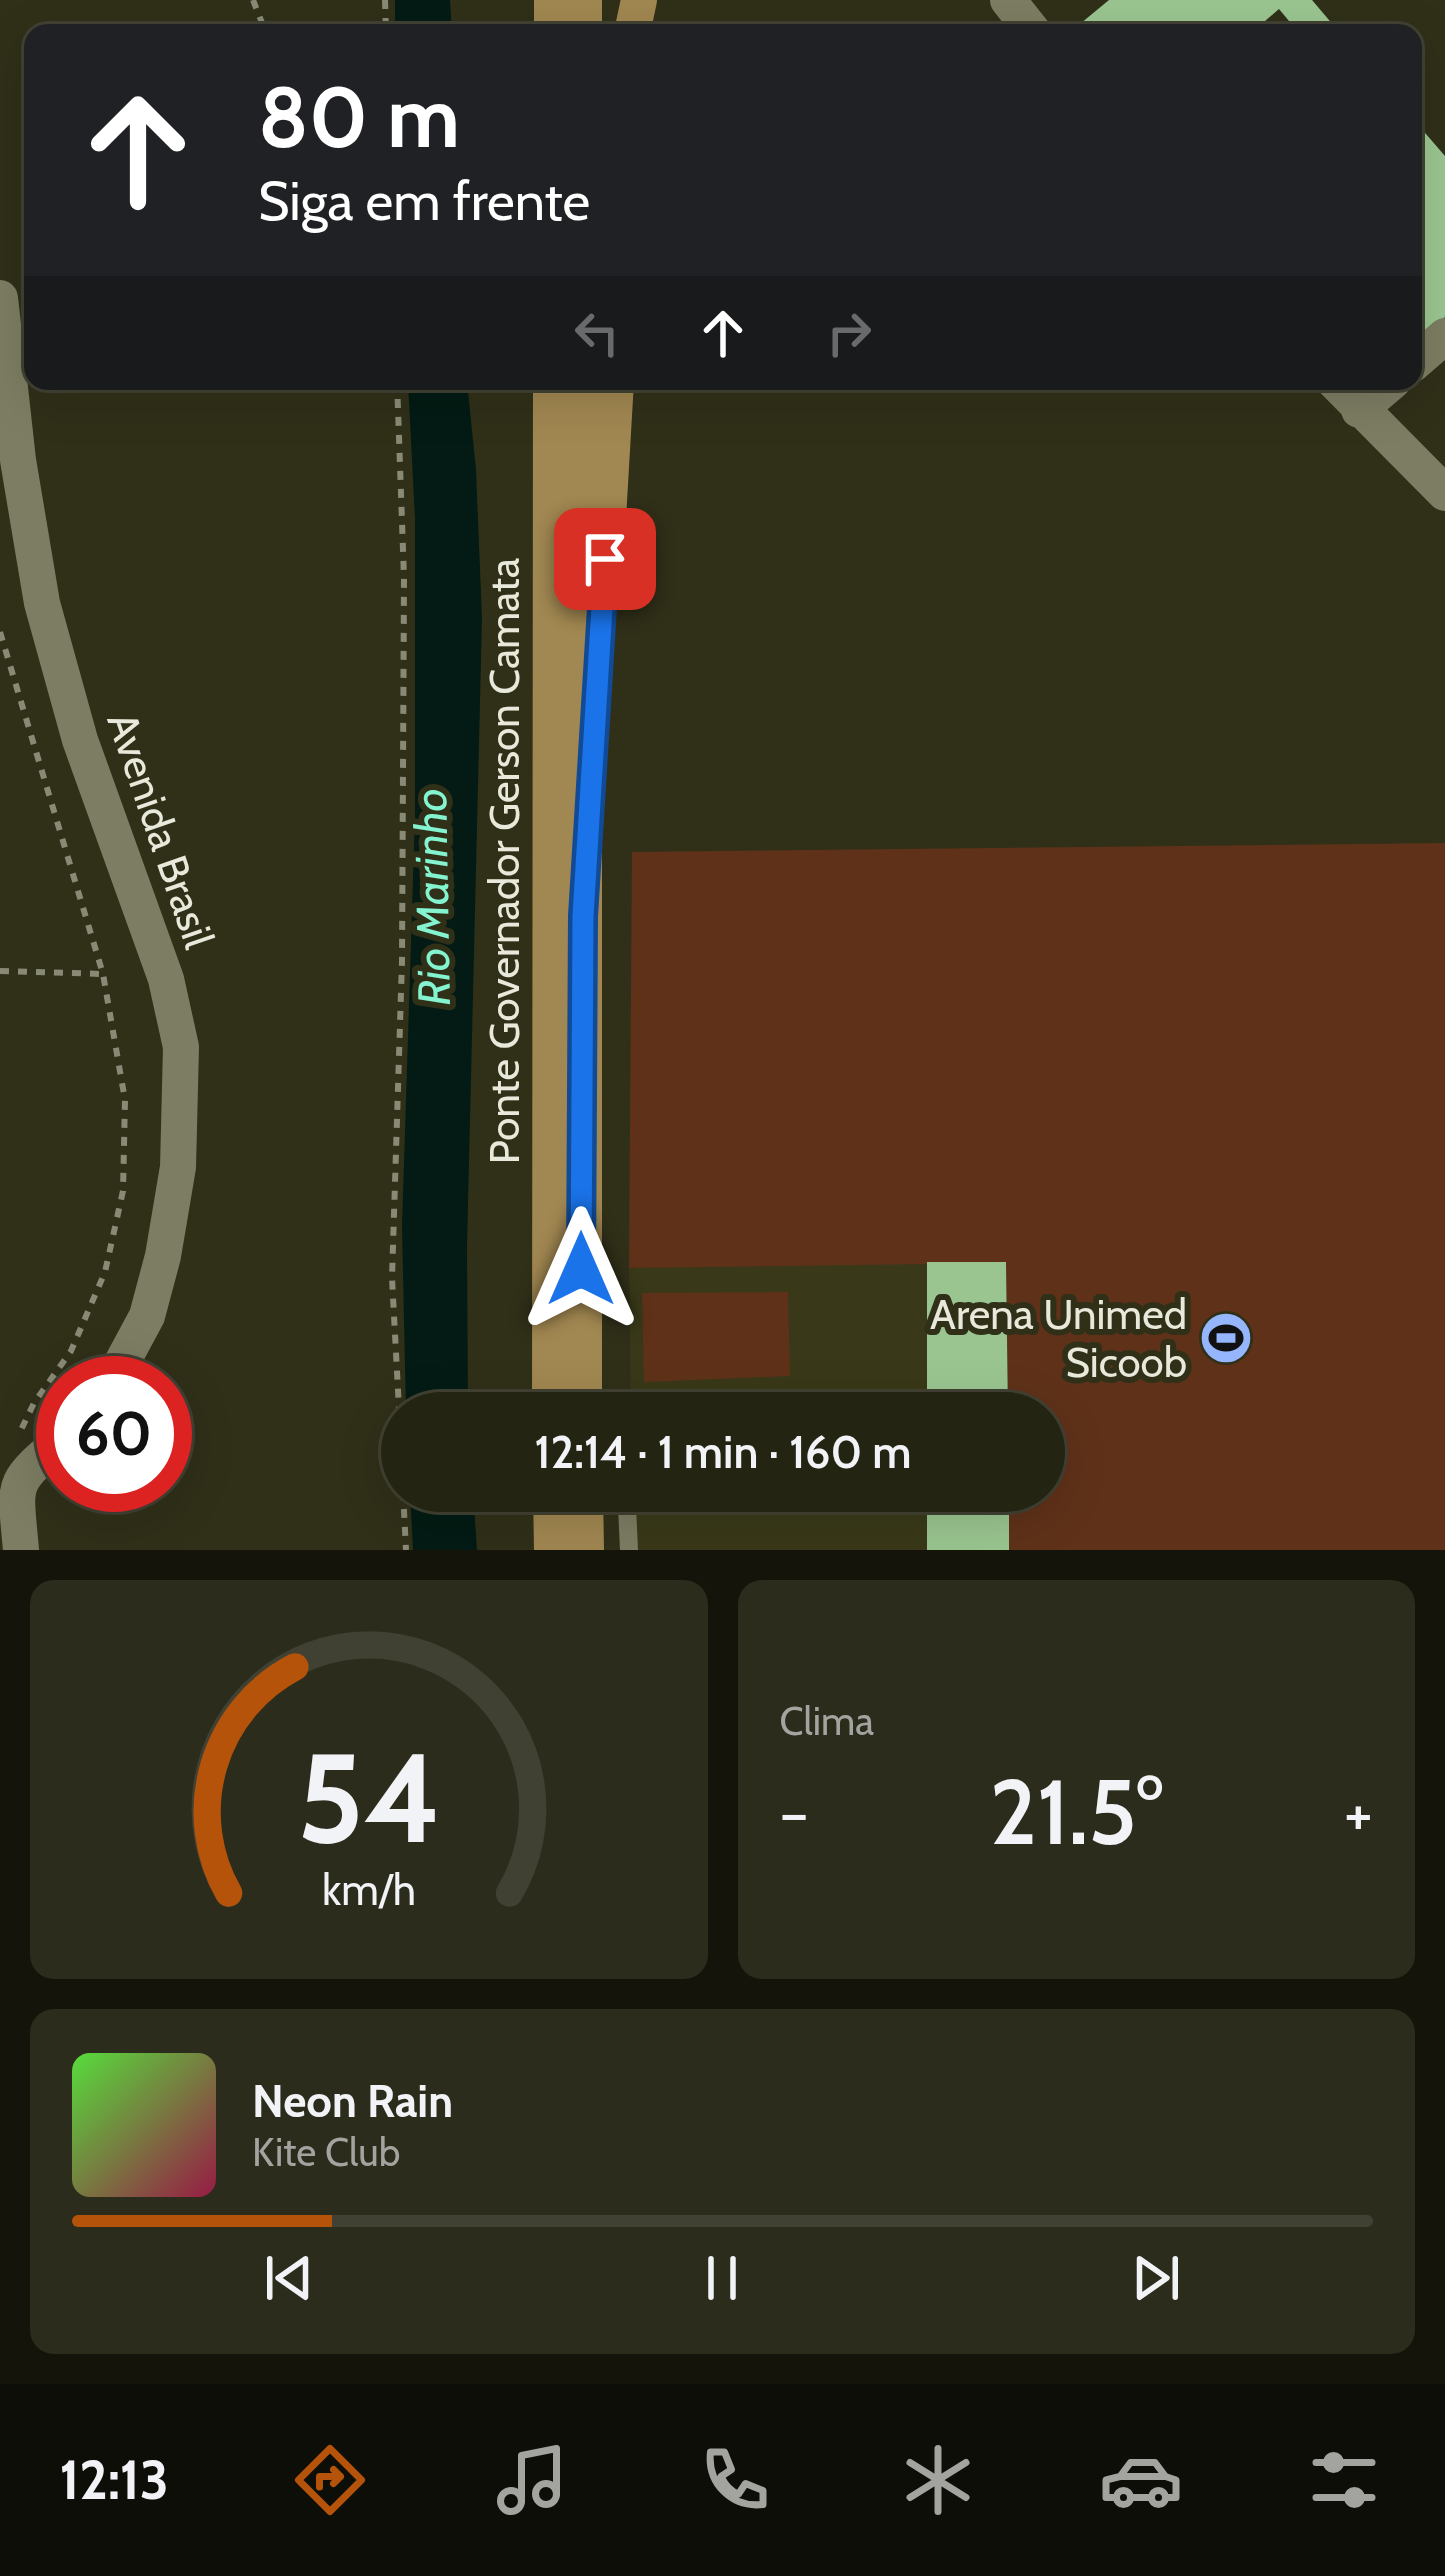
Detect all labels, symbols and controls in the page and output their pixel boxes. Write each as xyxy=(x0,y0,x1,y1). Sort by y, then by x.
text: 80 m xyxy=(258,66,460,168)
icon: ahead xyxy=(60,72,216,228)
text: Siga em frente xyxy=(258,168,590,234)
icon: left xyxy=(564,300,630,366)
icon: ahead xyxy=(690,300,756,366)
icon: right xyxy=(816,300,882,366)
pin xyxy=(554,508,656,610)
icon: arrive xyxy=(572,526,638,592)
street label: Ponte Governador Gerson Camata xyxy=(478,558,530,1164)
street label: Avenida Brasil xyxy=(96,705,226,955)
water label: Rio Marinho xyxy=(403,788,461,1006)
position arrow xyxy=(518,1206,644,1332)
place label: Arena Unimed Sicoob xyxy=(930,1288,1187,1388)
sports icon: Arena Unimed Sicoob xyxy=(1198,1310,1254,1366)
speed limit sign: 60 xyxy=(36,1356,192,1512)
text: 12:14 · 1 min · 160 m xyxy=(535,1425,911,1479)
text: Clima xyxy=(780,1697,874,1745)
text: 54 xyxy=(296,1722,441,1873)
text: 21.5° xyxy=(990,1757,1163,1867)
text: − xyxy=(780,1772,809,1853)
text: + xyxy=(1344,1772,1373,1853)
text: km/h xyxy=(322,1863,416,1915)
text: Neon Rain xyxy=(252,2074,453,2128)
text: Kite Club xyxy=(252,2128,400,2176)
icon: previous xyxy=(256,2245,322,2311)
icon: pause xyxy=(689,2245,755,2311)
icon: next xyxy=(1123,2245,1189,2311)
icon: directions xyxy=(288,2438,372,2522)
icon: music xyxy=(490,2438,574,2522)
icon: phone xyxy=(693,2438,777,2522)
icon: climate xyxy=(896,2438,980,2522)
icon: car xyxy=(1099,2438,1183,2522)
icon: filters xyxy=(1302,2438,1386,2522)
text: 12:13 xyxy=(59,2447,169,2513)

